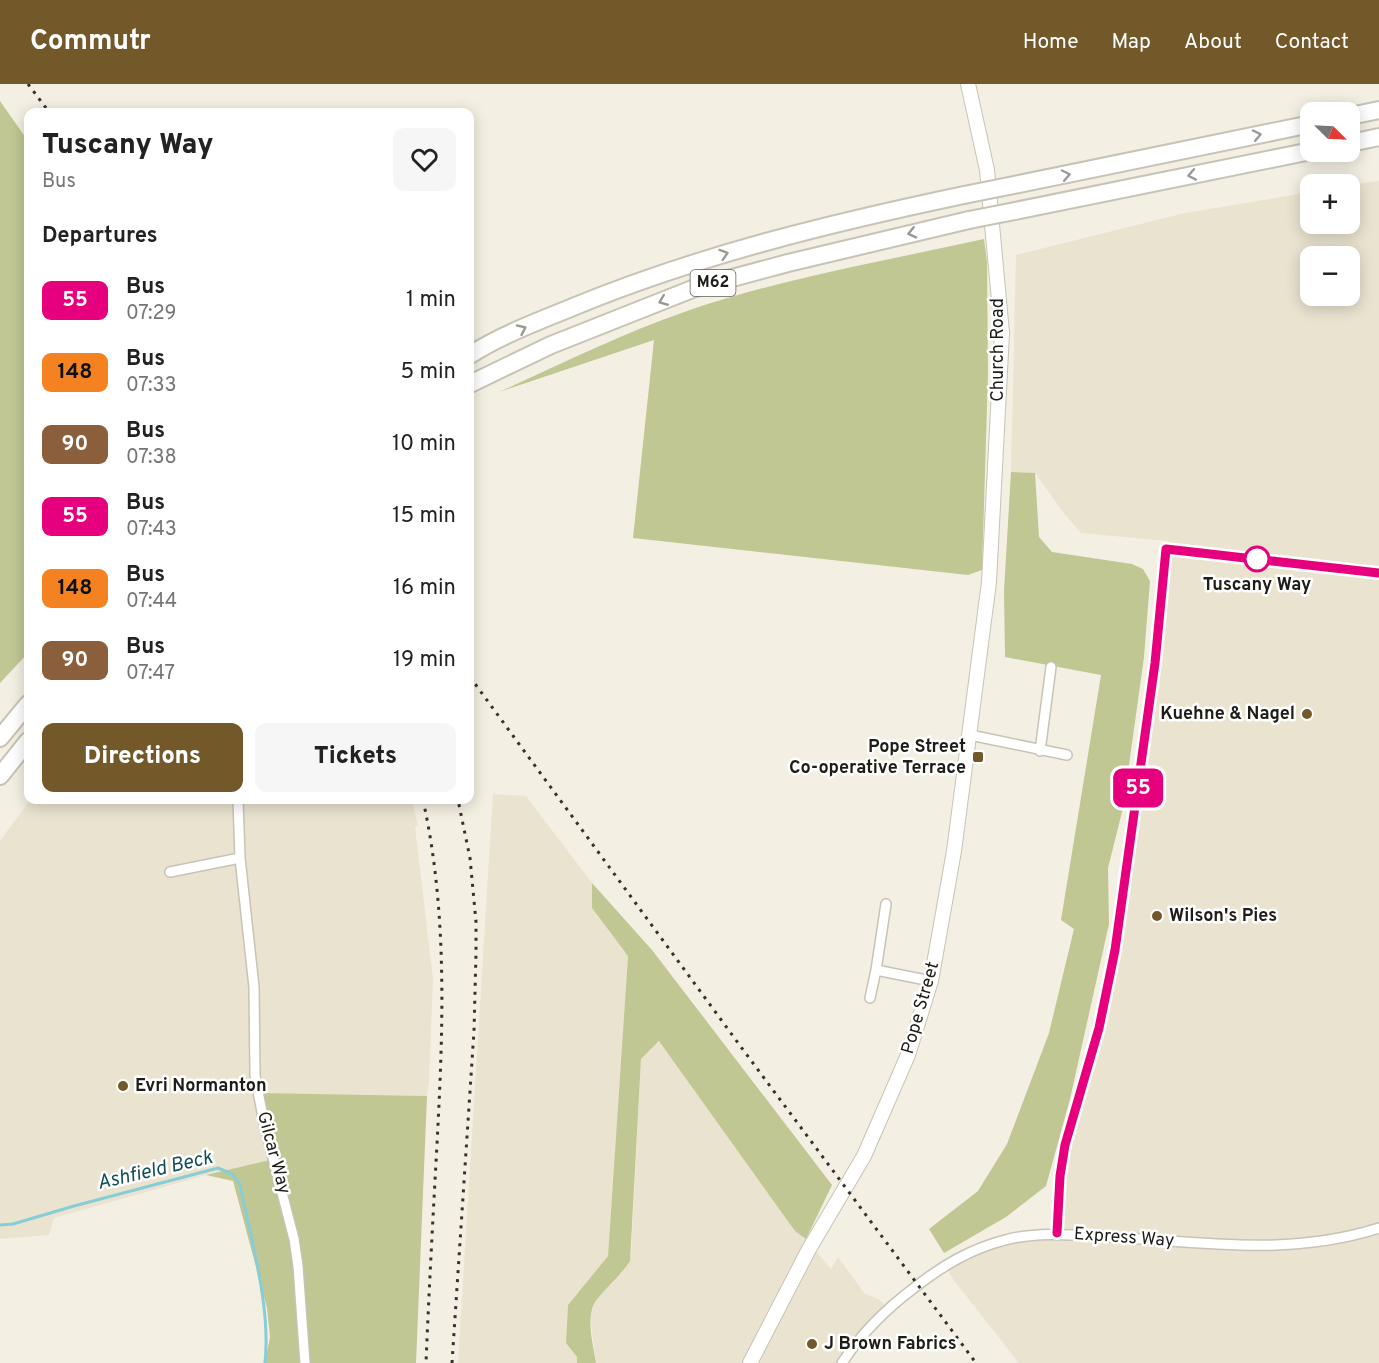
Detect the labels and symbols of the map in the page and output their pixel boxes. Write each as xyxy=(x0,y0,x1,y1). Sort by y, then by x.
north arrow xyxy=(1300,102,1360,162)
one-way arrow xyxy=(1252,130,1262,143)
one-way arrow xyxy=(1187,168,1197,181)
one-way arrow xyxy=(1061,169,1071,182)
one-way arrow xyxy=(907,226,917,239)
one-way arrow xyxy=(718,249,729,261)
road number: M62 xyxy=(690,270,736,296)
one-way arrow xyxy=(658,294,669,306)
street label: Church Road xyxy=(987,298,1010,402)
one-way arrow xyxy=(515,324,526,336)
marker: Tuscany Way xyxy=(1244,546,1270,572)
place label: Tuscany Way xyxy=(1203,574,1311,597)
place label: Kuehne & Nagel xyxy=(1160,703,1295,726)
marker: Kuehne & Nagel xyxy=(1300,707,1314,721)
place label: Pope Street Co-operative Terrace xyxy=(789,736,966,780)
marker: Pope Street Co-operative Terrace xyxy=(971,750,985,764)
line badge: 55 xyxy=(1111,768,1165,808)
place label: Wilson's Pies xyxy=(1169,905,1277,928)
marker: Wilson's Pies xyxy=(1150,909,1164,923)
street label: Pope Street xyxy=(897,959,945,1057)
place label: Evri Normanton xyxy=(135,1075,267,1098)
marker: Evri Normanton xyxy=(116,1079,130,1093)
street label: Gilcar Way xyxy=(251,1109,295,1197)
water label: Ashfield Beck xyxy=(95,1145,216,1197)
street label: Express Way xyxy=(1073,1223,1175,1253)
place label: J Brown Fabrics xyxy=(824,1333,957,1356)
marker: J Brown Fabrics xyxy=(805,1337,819,1351)

